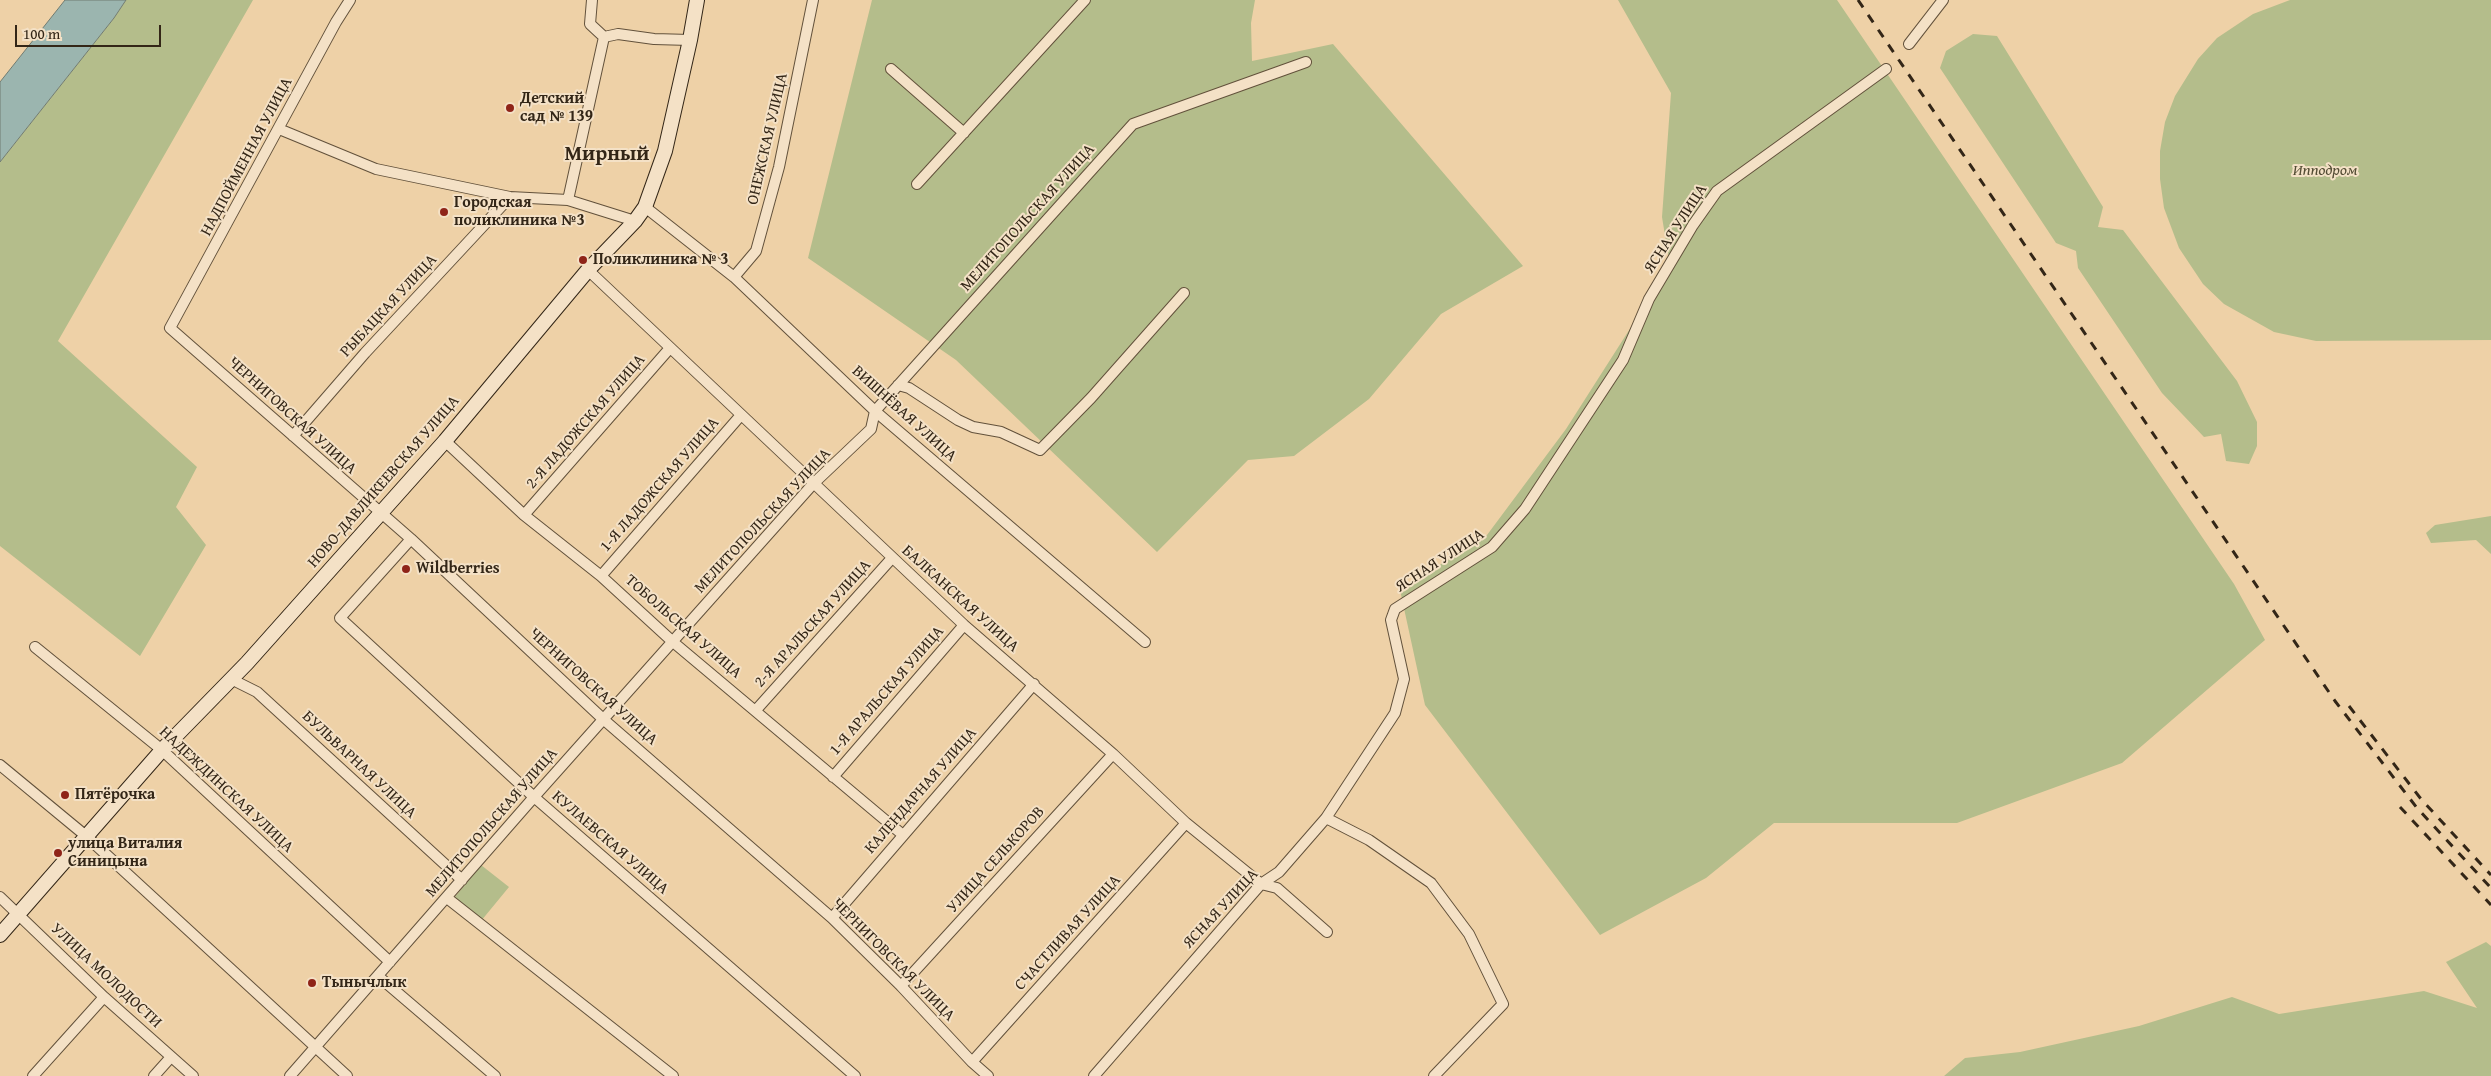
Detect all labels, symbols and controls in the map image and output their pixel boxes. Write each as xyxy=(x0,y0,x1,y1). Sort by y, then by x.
scale bar xyxy=(18,15,164,47)
text: 100 m xyxy=(23,23,60,44)
street label: ОНЕЖСКАЯ УЛИЦА xyxy=(744,71,792,207)
street label: НАДПОЙМЕННАЯ УЛИЦА xyxy=(197,75,297,239)
place label: Детский сад № 139 xyxy=(520,89,593,127)
marker: Детский сад № 139 xyxy=(504,102,516,114)
street label: МЕЛИТОПОЛЬСКАЯ УЛИЦА xyxy=(957,141,1099,295)
district label: Мирный xyxy=(564,142,650,168)
park label: Ипподром xyxy=(2293,161,2357,181)
street label: ЯСНАЯ УЛИЦА xyxy=(1640,181,1712,277)
place label: Городская поликлиника №3 xyxy=(454,193,585,231)
marker: Городская поликлиника №3 xyxy=(438,206,450,218)
place label: Поликлиника № 3 xyxy=(593,250,729,270)
street label: РЫБАЦКАЯ УЛИЦА xyxy=(337,251,441,361)
marker: Поликлиника № 3 xyxy=(577,254,589,266)
street label: 2-Я ЛАДОЖСКАЯ УЛИЦА xyxy=(522,351,650,493)
street label: ЧЕРНИГОВСКАЯ УЛИЦА xyxy=(224,353,360,479)
street label: ВИШНЁВАЯ УЛИЦА xyxy=(848,362,960,466)
street label: НОВО-ДАВЛИКЕЕВСКАЯ УЛИЦА xyxy=(304,392,464,572)
street label: 1-Я ЛАДОЖСКАЯ УЛИЦА xyxy=(596,414,724,556)
street label: МЕЛИТОПОЛЬСКАЯ УЛИЦА xyxy=(691,445,835,597)
street label: ЯСНАЯ УЛИЦА xyxy=(1392,525,1488,597)
street label: БАЛКАНСКАЯ УЛИЦА xyxy=(897,541,1023,657)
street label: 2-Я АРАЛЬСКАЯ УЛИЦА xyxy=(751,556,875,692)
place label: Wildberries xyxy=(416,559,500,579)
marker: Wildberries xyxy=(400,563,412,575)
street label: ТОБОЛЬСКАЯ УЛИЦА xyxy=(621,571,745,683)
street label: 1-Я АРАЛЬСКАЯ УЛИЦА xyxy=(826,622,948,760)
street label: ЧЕРНИГОВСКАЯ УЛИЦА xyxy=(525,624,661,750)
street label: БУЛЬВАРНАЯ УЛИЦА xyxy=(298,707,420,823)
street label: НАДЕЖДИНСКАЯ УЛИЦА xyxy=(155,723,297,857)
street label: КАЛЕНДАРНАЯ УЛИЦА xyxy=(861,724,981,858)
street label: МЕЛИТОПОЛЬСКАЯ УЛИЦА xyxy=(422,745,562,901)
place label: Пятёрочка xyxy=(75,785,155,805)
street label: КУЛАЕВСКАЯ УЛИЦА xyxy=(548,787,672,899)
marker: Пятёрочка xyxy=(59,789,71,801)
street label: УЛИЦА СЕЛЬКОРОВ xyxy=(943,803,1049,917)
place label: улица Виталия Синицына xyxy=(68,834,182,872)
marker: улица Виталия Синицына xyxy=(52,847,64,859)
street label: ЯСНАЯ УЛИЦА xyxy=(1179,865,1263,953)
street label: СЧАСТЛИВАЯ УЛИЦА xyxy=(1011,871,1125,995)
street label: ЧЕРНИГОВСКАЯ УЛИЦА xyxy=(827,894,959,1026)
street label: УЛИЦА МОЛОДОСТИ xyxy=(47,920,165,1032)
place label: Тынычлык xyxy=(322,973,406,993)
marker: Тынычлык xyxy=(306,977,318,989)

